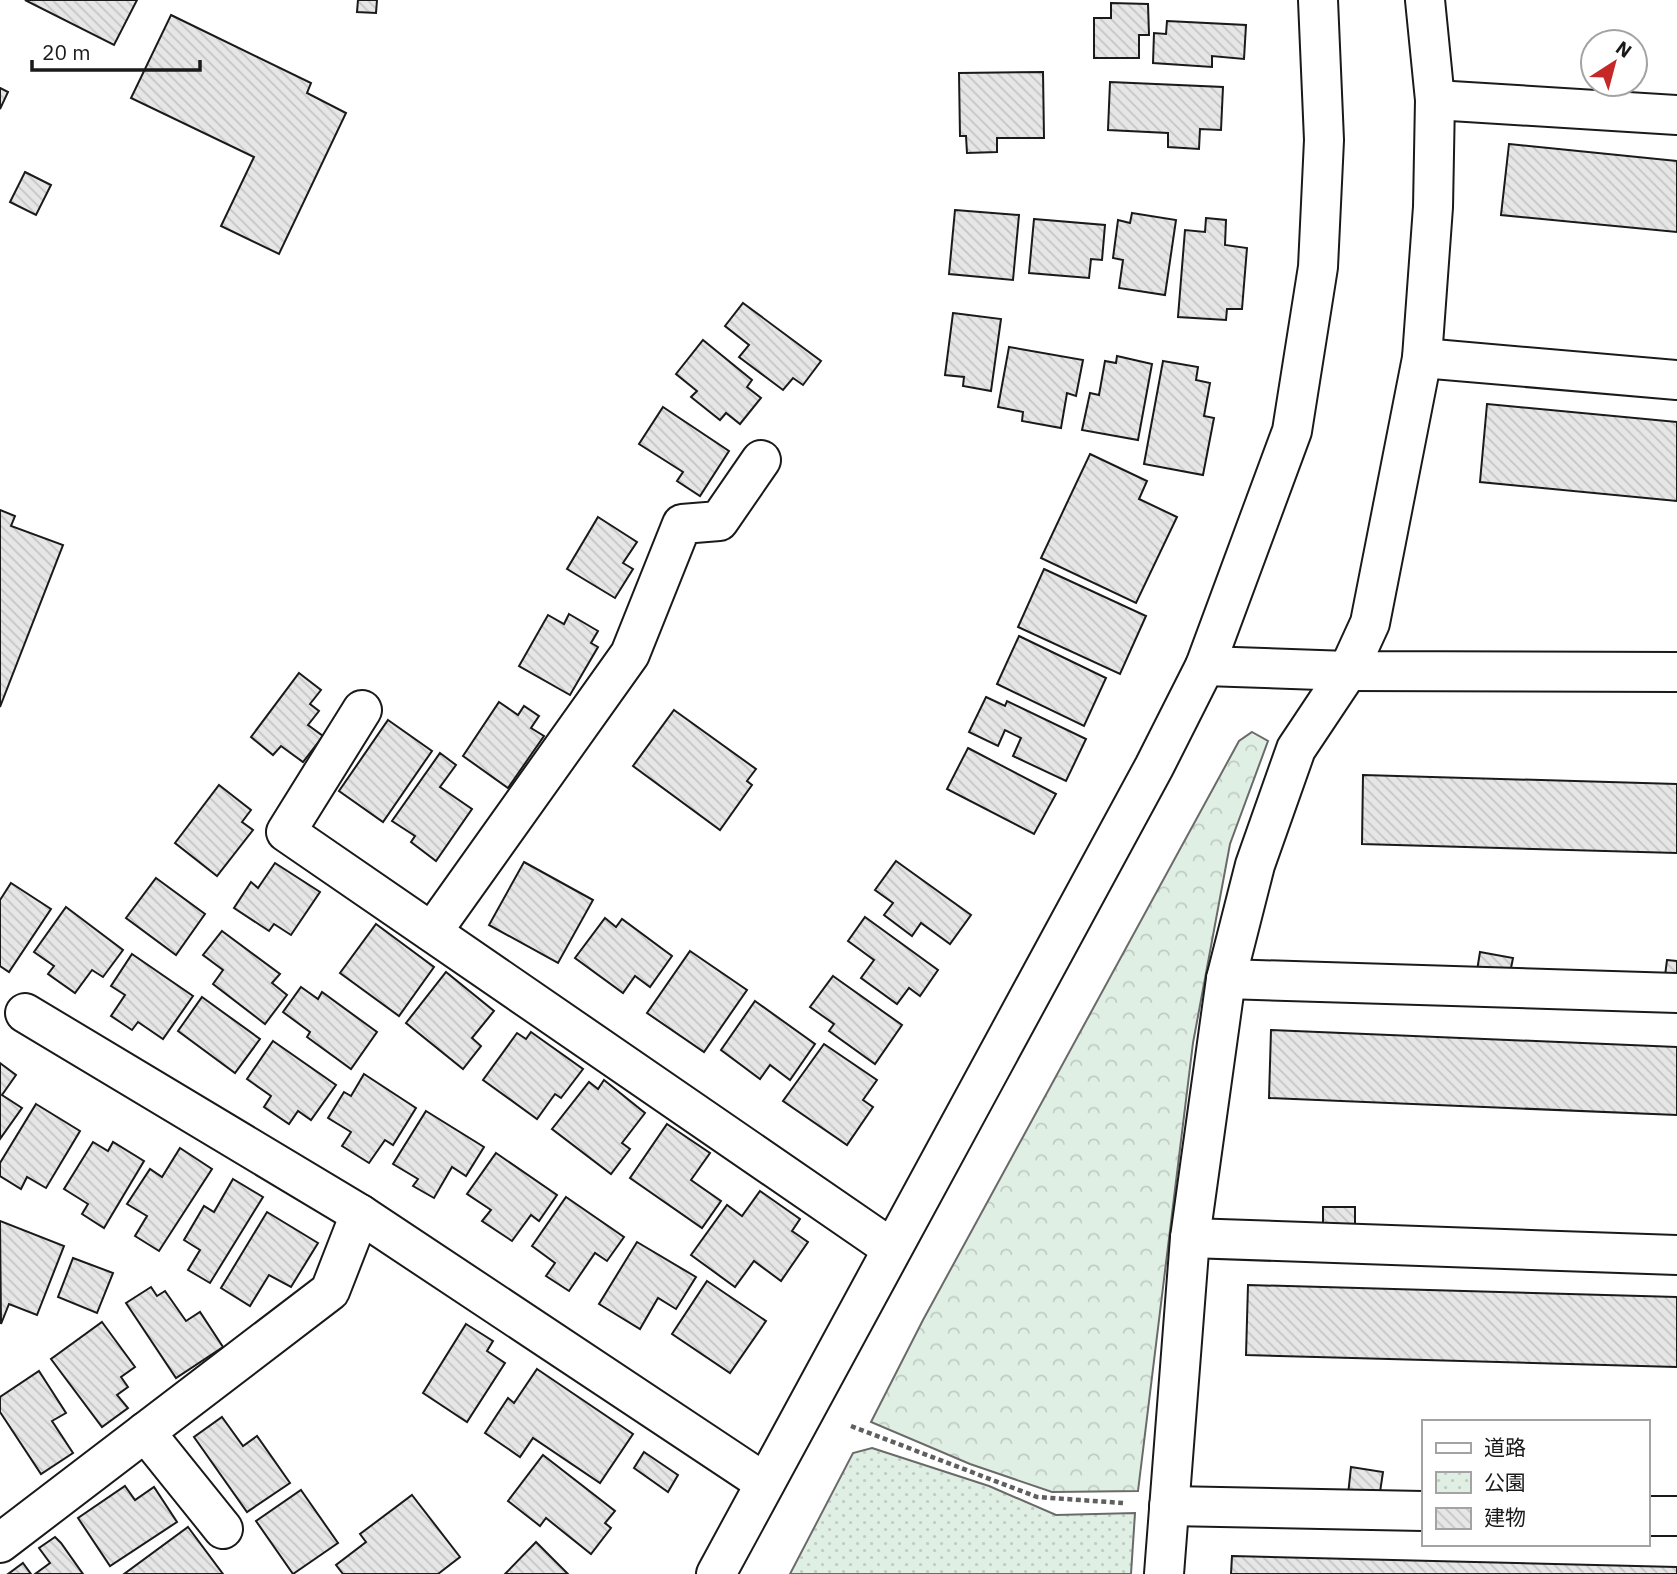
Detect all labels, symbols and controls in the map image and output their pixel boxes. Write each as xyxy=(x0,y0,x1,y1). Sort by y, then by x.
scale bar xyxy=(32,28,200,72)
north arrow xyxy=(1579,28,1649,98)
text: N xyxy=(1611,35,1637,63)
text: 20 m xyxy=(42,38,91,66)
legend xyxy=(1422,1420,1649,1546)
text: 道路 xyxy=(1484,1433,1526,1461)
text: 公園 xyxy=(1484,1468,1526,1496)
text: 建物 xyxy=(1484,1503,1526,1531)

